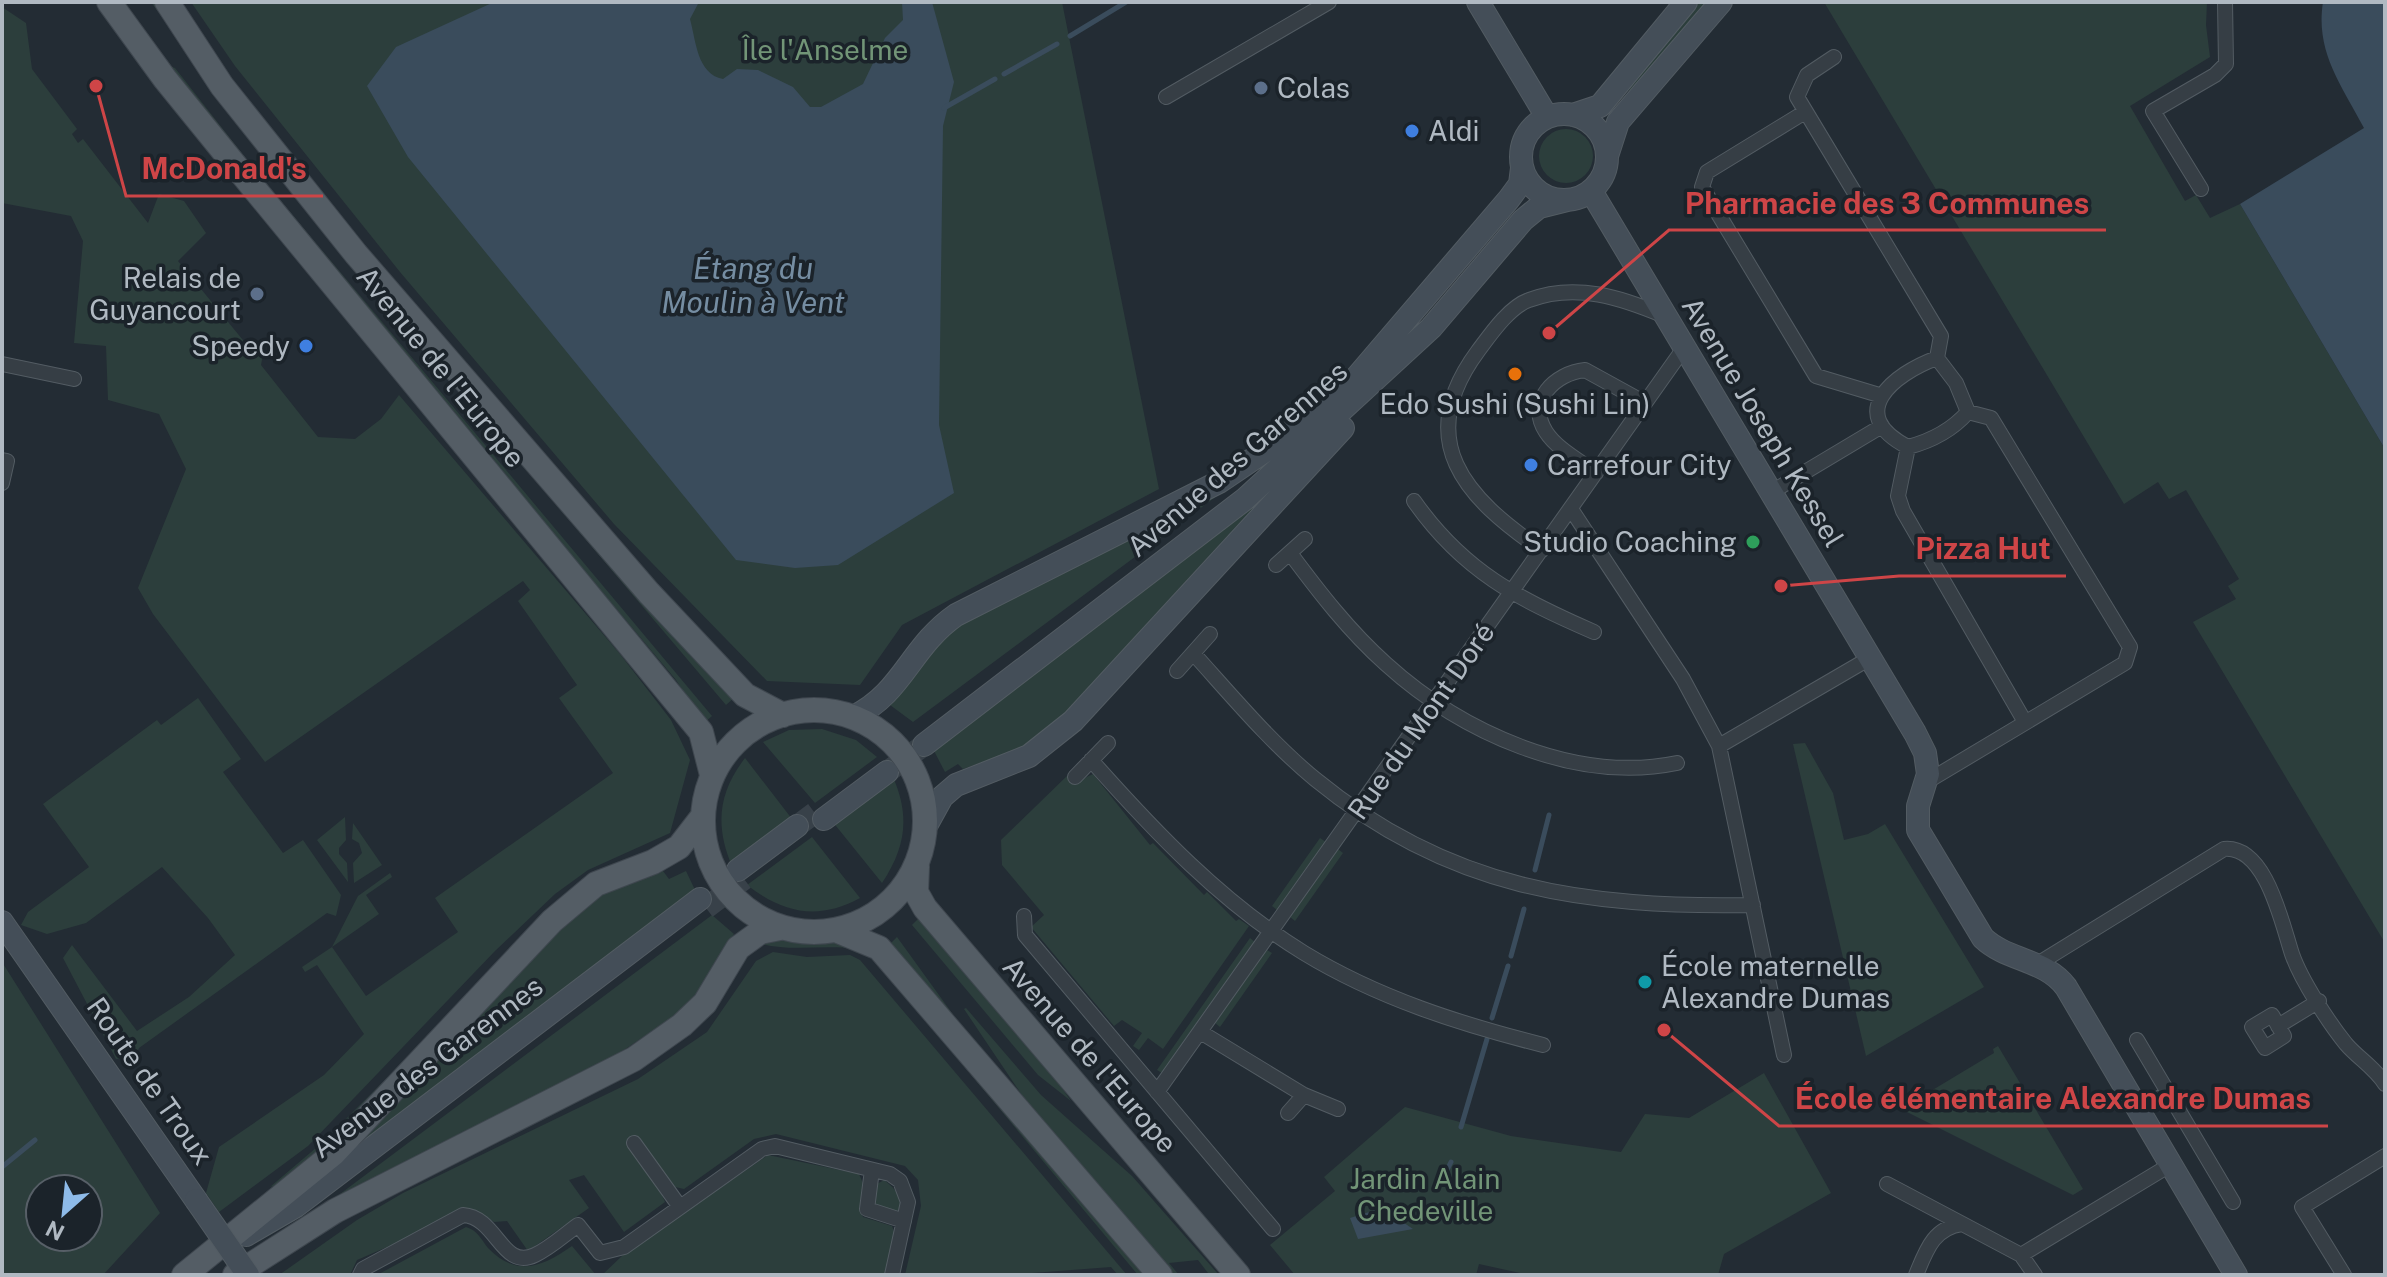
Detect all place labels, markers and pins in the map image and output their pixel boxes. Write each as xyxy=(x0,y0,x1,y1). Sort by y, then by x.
place label: Colas xyxy=(1277,71,1350,104)
marker: Colas xyxy=(1252,79,1270,97)
place label: Aldi xyxy=(1428,114,1479,147)
marker: Aldi xyxy=(1403,122,1421,140)
callout: McDonald's xyxy=(126,142,323,196)
callout: Pharmacie des 3 Communes xyxy=(1669,176,2106,230)
place label: Relais de Guyancourt xyxy=(89,261,241,326)
marker: Relais de Guyancourt xyxy=(248,285,266,303)
place label: Speedy xyxy=(191,329,290,362)
marker: Speedy xyxy=(297,337,315,355)
marker: Edo Sushi (Sushi Lin) xyxy=(1506,365,1524,383)
place label: Edo Sushi (Sushi Lin) xyxy=(1379,387,1651,420)
place label: Carrefour City xyxy=(1547,448,1732,481)
marker: Carrefour City xyxy=(1522,456,1540,474)
callout: Pizza Hut xyxy=(1899,522,2066,576)
place label: Studio Coaching xyxy=(1523,525,1737,558)
marker: Studio Coaching xyxy=(1744,533,1762,551)
place label: École maternelle Alexandre Dumas xyxy=(1661,949,1890,1014)
marker: École maternelle Alexandre Dumas xyxy=(1636,973,1654,991)
callout: École élémentaire Alexandre Dumas xyxy=(1779,1072,2328,1126)

